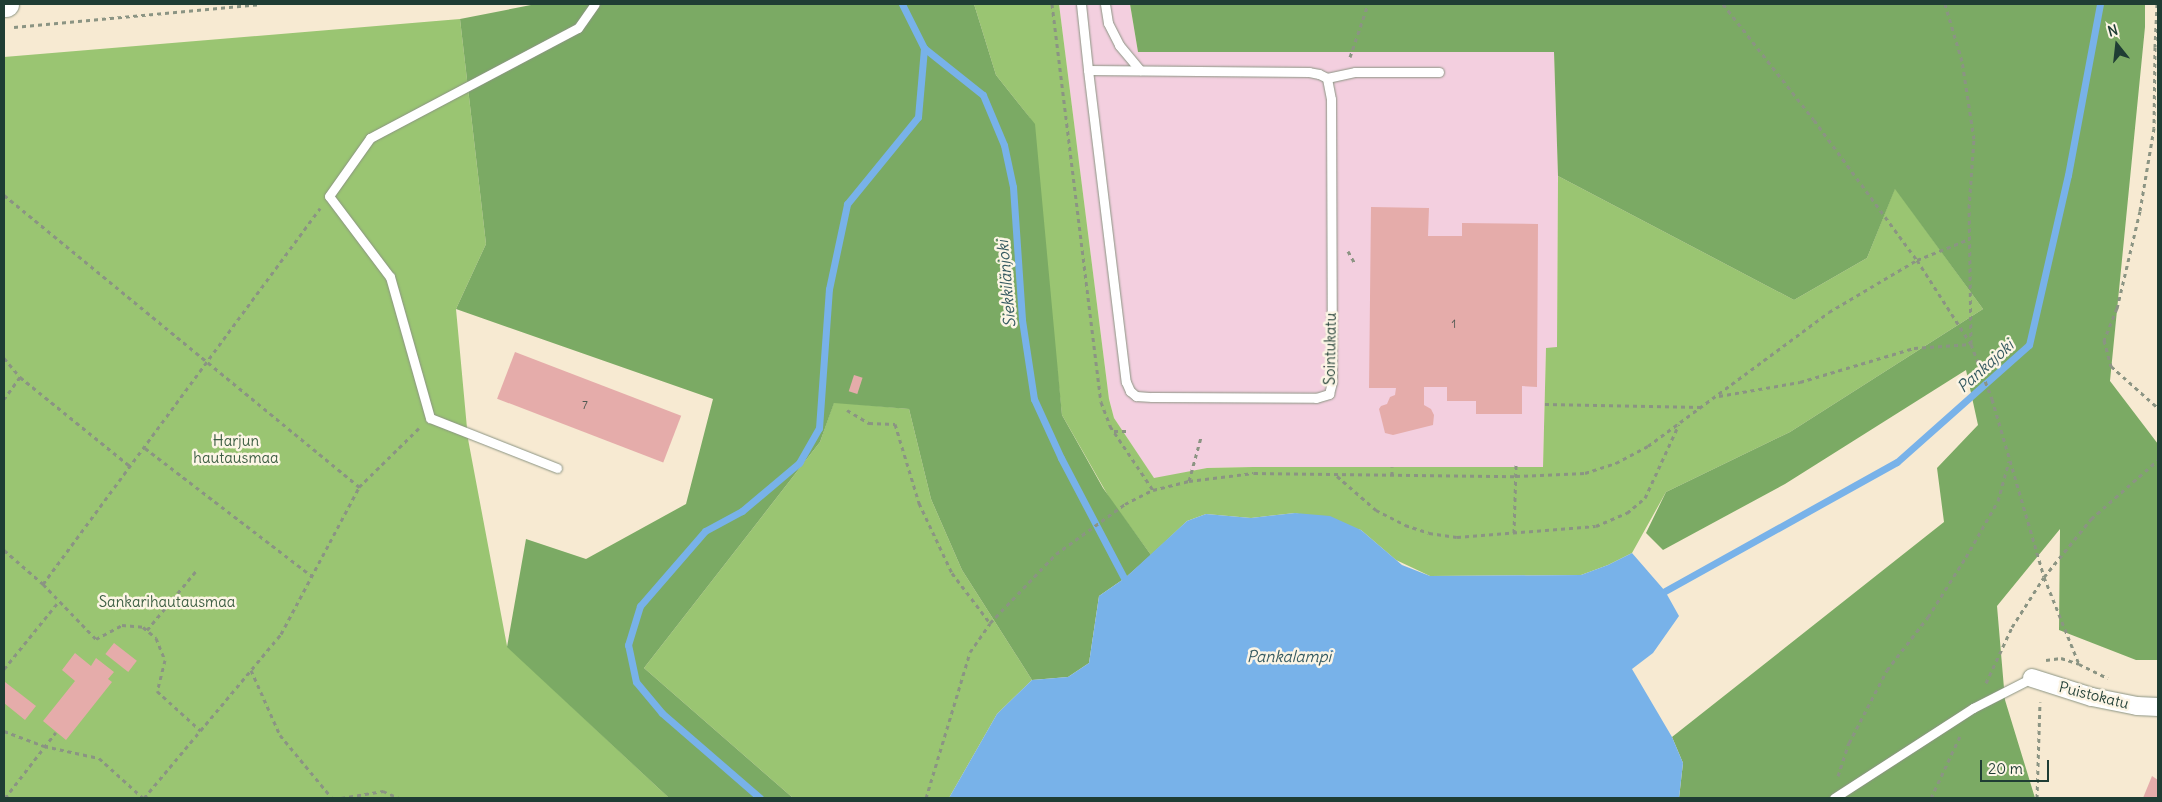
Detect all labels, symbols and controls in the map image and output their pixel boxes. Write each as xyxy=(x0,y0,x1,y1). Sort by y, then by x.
north arrow xyxy=(2092,20,2142,70)
text: N xyxy=(2106,21,2120,41)
water label: Siekkilänjoki xyxy=(993,240,1019,328)
street label: Sointukatu xyxy=(1320,313,1340,385)
house number: 1 xyxy=(1452,317,1456,331)
water label: Pankajoki xyxy=(1953,336,2017,396)
house number: 7 xyxy=(582,398,588,412)
park label: Harjun hautausmaa xyxy=(193,431,279,466)
park label: Sankarihautausmaa xyxy=(99,593,235,611)
water label: Pankalampi xyxy=(1247,646,1331,666)
street label: Puistokatu xyxy=(2057,678,2131,712)
scale bar xyxy=(1982,750,2051,782)
text: 20 m xyxy=(1988,759,2023,778)

